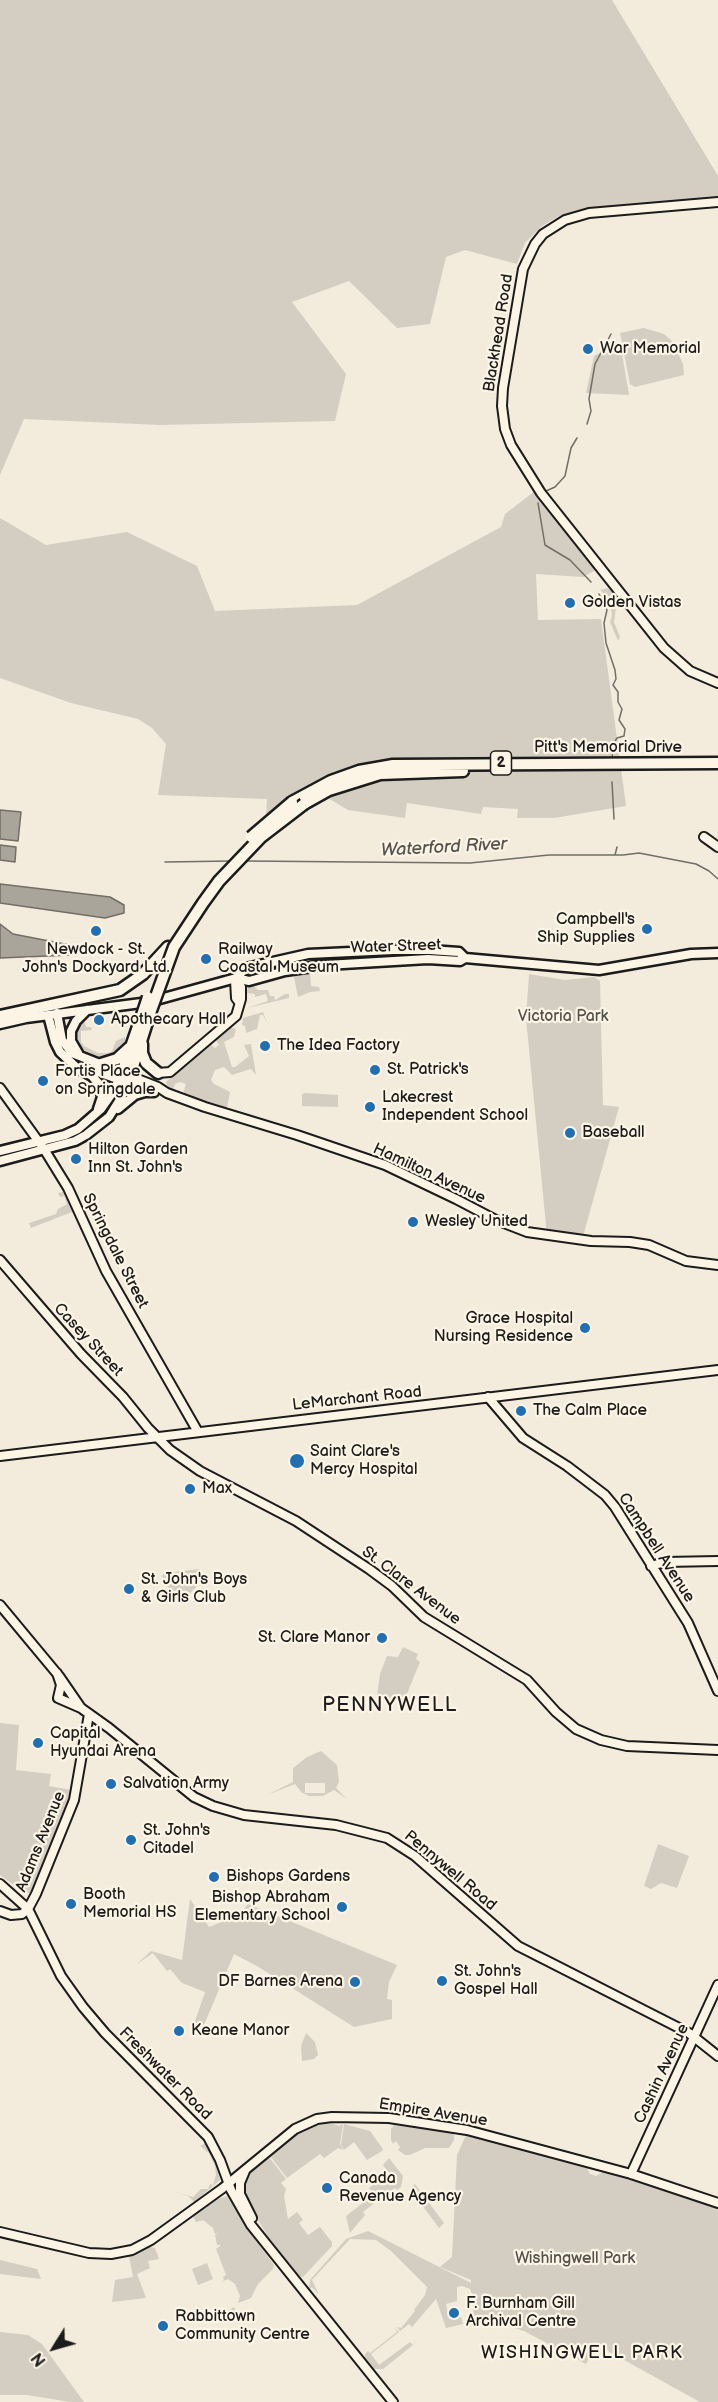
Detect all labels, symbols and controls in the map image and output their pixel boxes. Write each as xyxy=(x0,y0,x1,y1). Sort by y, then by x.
street label: Blackhead Road xyxy=(480,273,518,393)
place label: War Memorial xyxy=(600,339,701,359)
marker: War Memorial xyxy=(581,342,595,356)
place label: Golden Vistas xyxy=(582,593,682,613)
marker: Golden Vistas xyxy=(563,596,577,610)
street label: Pitt's Memorial Drive xyxy=(534,738,682,758)
road number: 2 xyxy=(490,751,512,775)
water label: Waterford River xyxy=(380,834,508,862)
place label: Campbell's Ship Supplies xyxy=(537,910,635,948)
marker: Campbell's Ship Supplies xyxy=(640,922,654,936)
marker: Newdock - St. John's Dockyard Ltd. xyxy=(89,924,103,938)
street label: Water Street xyxy=(350,936,442,958)
place label: Newdock - St. John's Dockyard Ltd. xyxy=(22,940,170,978)
place label: Railway Coastal Museum xyxy=(218,940,339,978)
marker: Railway Coastal Museum xyxy=(199,952,213,966)
park label: Victoria Park xyxy=(518,1007,608,1027)
place label: Apothecary Hall xyxy=(111,1010,226,1030)
marker: Apothecary Hall xyxy=(92,1013,106,1027)
place label: The Idea Factory xyxy=(277,1036,400,1056)
marker: The Idea Factory xyxy=(258,1039,272,1053)
place label: St. Patrick's xyxy=(387,1060,469,1080)
place label: Fortis Place on Springdale xyxy=(55,1062,155,1100)
marker: St. Patrick's xyxy=(368,1063,382,1077)
marker: Fortis Place on Springdale xyxy=(36,1074,50,1088)
place label: Lakecrest Independent School xyxy=(382,1088,528,1126)
marker: Lakecrest Independent School xyxy=(363,1100,377,1114)
place label: Baseball xyxy=(582,1123,645,1143)
marker: Baseball xyxy=(563,1126,577,1140)
place label: Hilton Garden Inn St. John's xyxy=(88,1140,188,1178)
street label: Hamilton Avenue xyxy=(370,1140,488,1208)
marker: Hilton Garden Inn St. John's xyxy=(69,1152,83,1166)
street label: Springdale Street xyxy=(78,1190,152,1312)
place label: Wesley United xyxy=(425,1212,528,1232)
marker: Wesley United xyxy=(406,1215,420,1229)
street label: Casey Street xyxy=(49,1299,127,1381)
place label: Grace Hospital Nursing Residence xyxy=(434,1309,573,1347)
marker: Grace Hospital Nursing Residence xyxy=(578,1321,592,1335)
street label: LeMarchant Road xyxy=(291,1383,423,1415)
place label: The Calm Place xyxy=(533,1401,647,1421)
marker: The Calm Place xyxy=(514,1404,528,1418)
place label: Saint Clare's Mercy Hospital xyxy=(310,1442,417,1480)
marker: Saint Clare's Mercy Hospital xyxy=(288,1452,306,1470)
place label: Max xyxy=(202,1479,232,1499)
marker: Max xyxy=(183,1482,197,1496)
street label: Campbell Avenue xyxy=(613,1490,699,1606)
street label: St. Clare Avenue xyxy=(358,1543,464,1629)
place label: St. John's Boys & Girls Club xyxy=(141,1570,247,1608)
marker: St. John's Boys & Girls Club xyxy=(122,1582,136,1596)
place label: St. Clare Manor xyxy=(258,1628,370,1648)
marker: St. Clare Manor xyxy=(375,1631,389,1645)
district label: PENNYWELL xyxy=(322,1694,458,1718)
place label: Capital Hyundai Arena xyxy=(50,1724,156,1762)
marker: Capital Hyundai Arena xyxy=(31,1736,45,1750)
place label: Salvation Army xyxy=(123,1774,229,1794)
marker: Salvation Army xyxy=(104,1777,118,1791)
street label: Adams Avenue xyxy=(12,1789,70,1895)
place label: St. John's Citadel xyxy=(143,1821,210,1859)
street label: Pennywell Road xyxy=(400,1827,500,1915)
marker: St. John's Citadel xyxy=(124,1833,138,1847)
place label: Bishops Gardens xyxy=(226,1867,350,1887)
marker: Bishops Gardens xyxy=(207,1870,221,1884)
place label: Booth Memorial HS xyxy=(83,1885,176,1923)
place label: Bishop Abraham Elementary School xyxy=(194,1888,330,1926)
marker: Booth Memorial HS xyxy=(64,1897,78,1911)
marker: Bishop Abraham Elementary School xyxy=(335,1900,349,1914)
place label: St. John's Gospel Hall xyxy=(454,1962,538,2000)
place label: DF Barnes Arena xyxy=(218,1972,343,1992)
marker: St. John's Gospel Hall xyxy=(435,1974,449,1988)
marker: DF Barnes Arena xyxy=(348,1975,362,1989)
place label: Keane Manor xyxy=(191,2021,289,2041)
street label: Cashin Avenue xyxy=(630,2021,694,2127)
street label: Freshwater Road xyxy=(115,2024,215,2124)
marker: Keane Manor xyxy=(172,2024,186,2038)
street label: Empire Avenue xyxy=(377,2095,489,2131)
place label: Canada Revenue Agency xyxy=(339,2169,461,2207)
marker: Canada Revenue Agency xyxy=(320,2181,334,2195)
park label: Wishingwell Park xyxy=(515,2249,635,2269)
place label: F. Burnham Gill Archival Centre xyxy=(466,2294,576,2332)
marker: F. Burnham Gill Archival Centre xyxy=(447,2306,461,2320)
place label: Rabbittown Community Centre xyxy=(175,2307,310,2345)
north arrow xyxy=(24,2318,84,2378)
marker: Rabbittown Community Centre xyxy=(156,2319,170,2333)
district label: WISHINGWELL PARK xyxy=(481,2342,683,2364)
text: N xyxy=(28,2349,50,2370)

